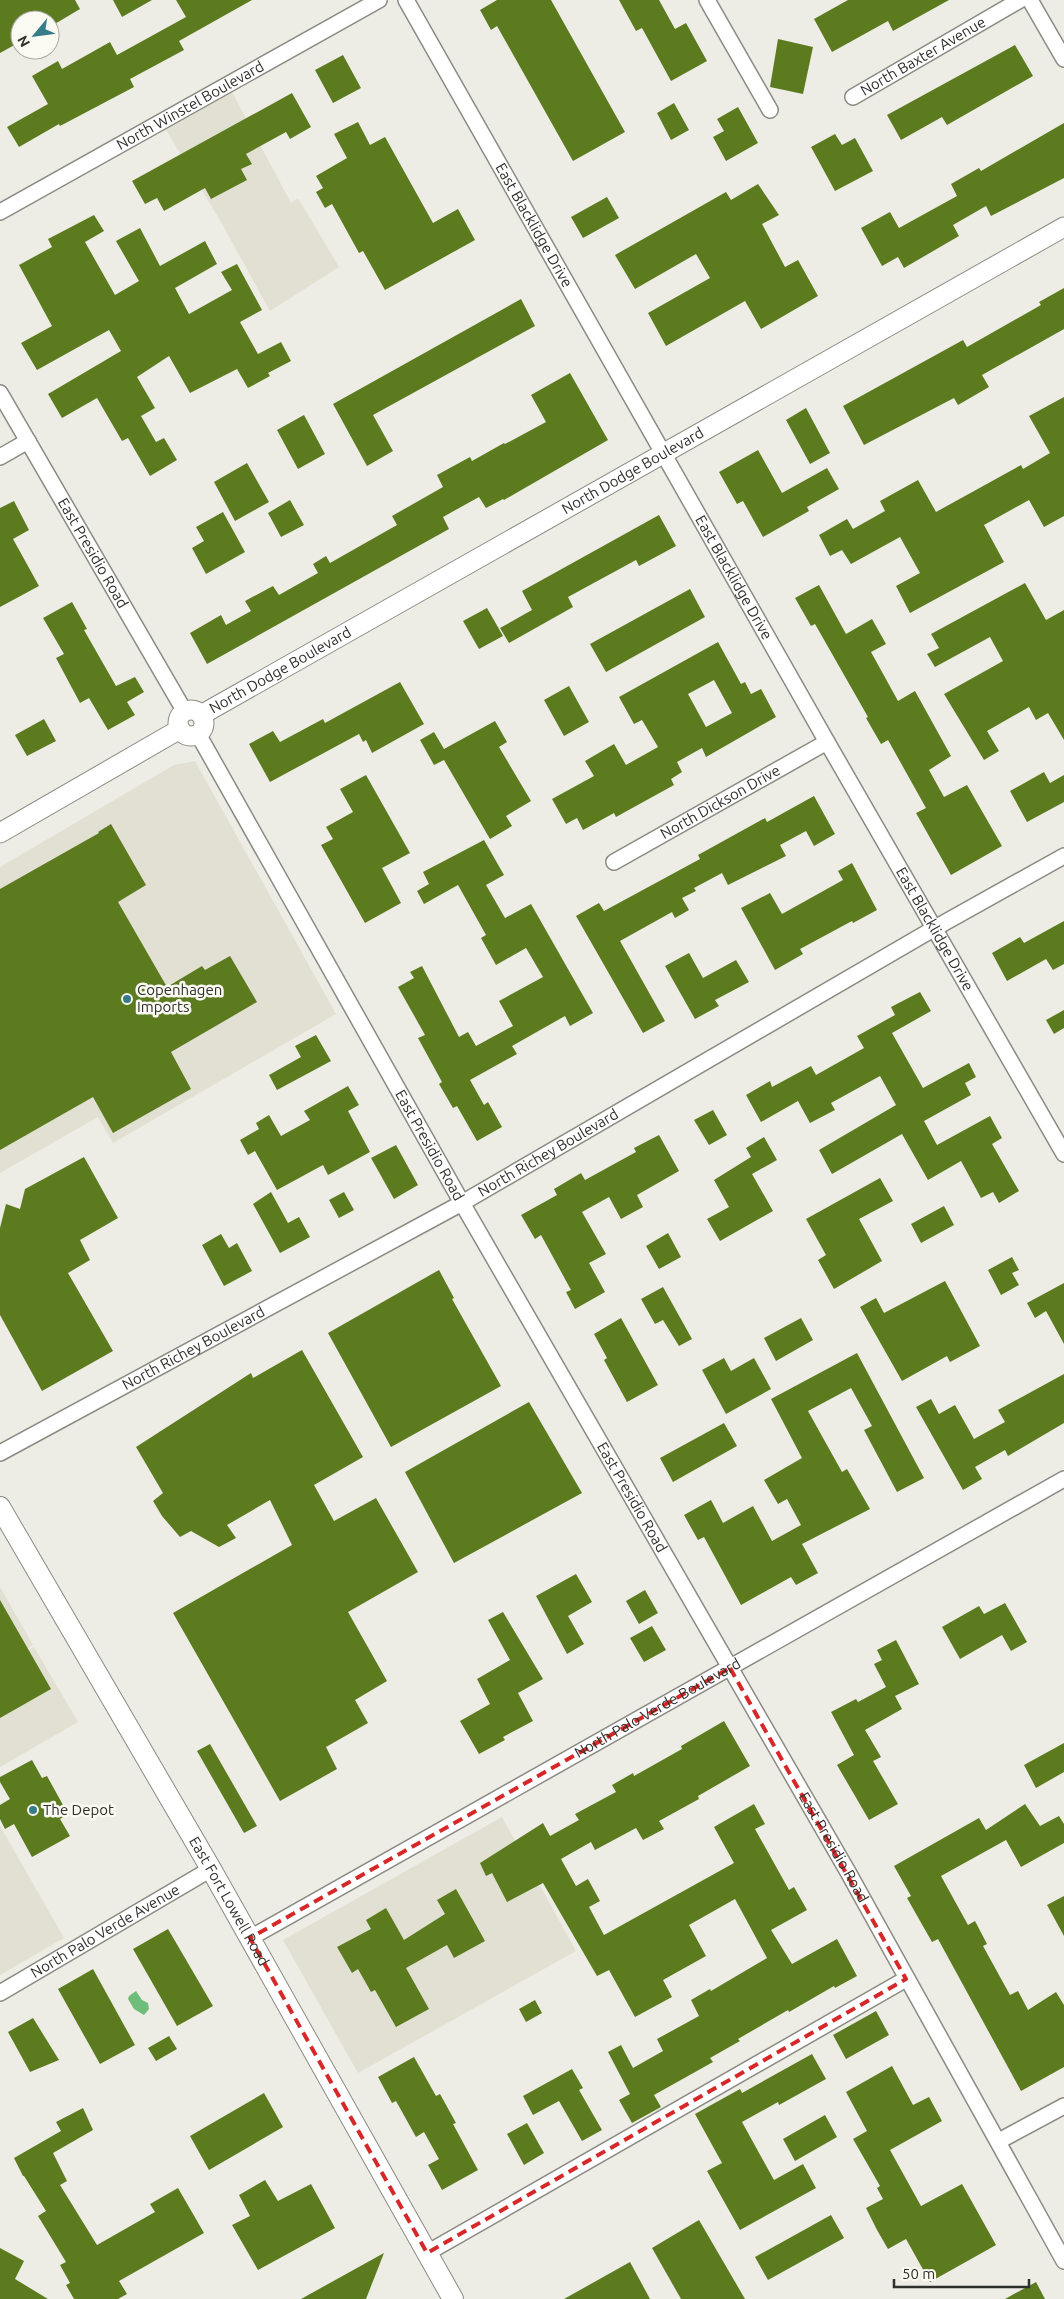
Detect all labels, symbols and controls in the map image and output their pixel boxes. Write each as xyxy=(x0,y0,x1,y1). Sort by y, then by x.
north arrow xyxy=(10,10,60,60)
street label: North Baxter Avenue xyxy=(857,13,988,99)
text: N xyxy=(14,33,33,50)
street label: North Winstel Boulevard xyxy=(113,57,267,153)
street label: East Blacklidge Drive xyxy=(492,160,576,290)
street label: North Dodge Boulevard xyxy=(559,424,706,517)
street label: East Presidio Road xyxy=(55,495,132,611)
street label: East Blacklidge Drive xyxy=(692,512,776,642)
street label: North Dodge Boulevard xyxy=(206,623,354,717)
street label: North Dickson Drive xyxy=(657,761,783,842)
street label: East Blacklidge Drive xyxy=(893,864,977,994)
place label: Copenhagen Imports xyxy=(137,981,222,1015)
marker: Copenhagen Imports xyxy=(121,993,133,1005)
street label: East Presidio Road xyxy=(392,1087,468,1203)
street label: North Richey Boulevard xyxy=(475,1105,621,1200)
street label: North Richey Boulevard xyxy=(119,1302,267,1393)
street label: East Presidio Road xyxy=(594,1439,671,1555)
street label: North Palo Verde Boulevard xyxy=(571,1654,743,1761)
street label: East Presidio Road xyxy=(796,1789,872,1905)
place label: The Depot xyxy=(43,1801,114,1818)
marker: The Depot xyxy=(27,1804,39,1816)
street label: East Fort Lowell Road xyxy=(186,1833,273,1969)
street label: North Palo Verde Avenue xyxy=(27,1880,182,1981)
scale bar xyxy=(894,2256,1029,2288)
text: 50 m xyxy=(902,2265,935,2282)

